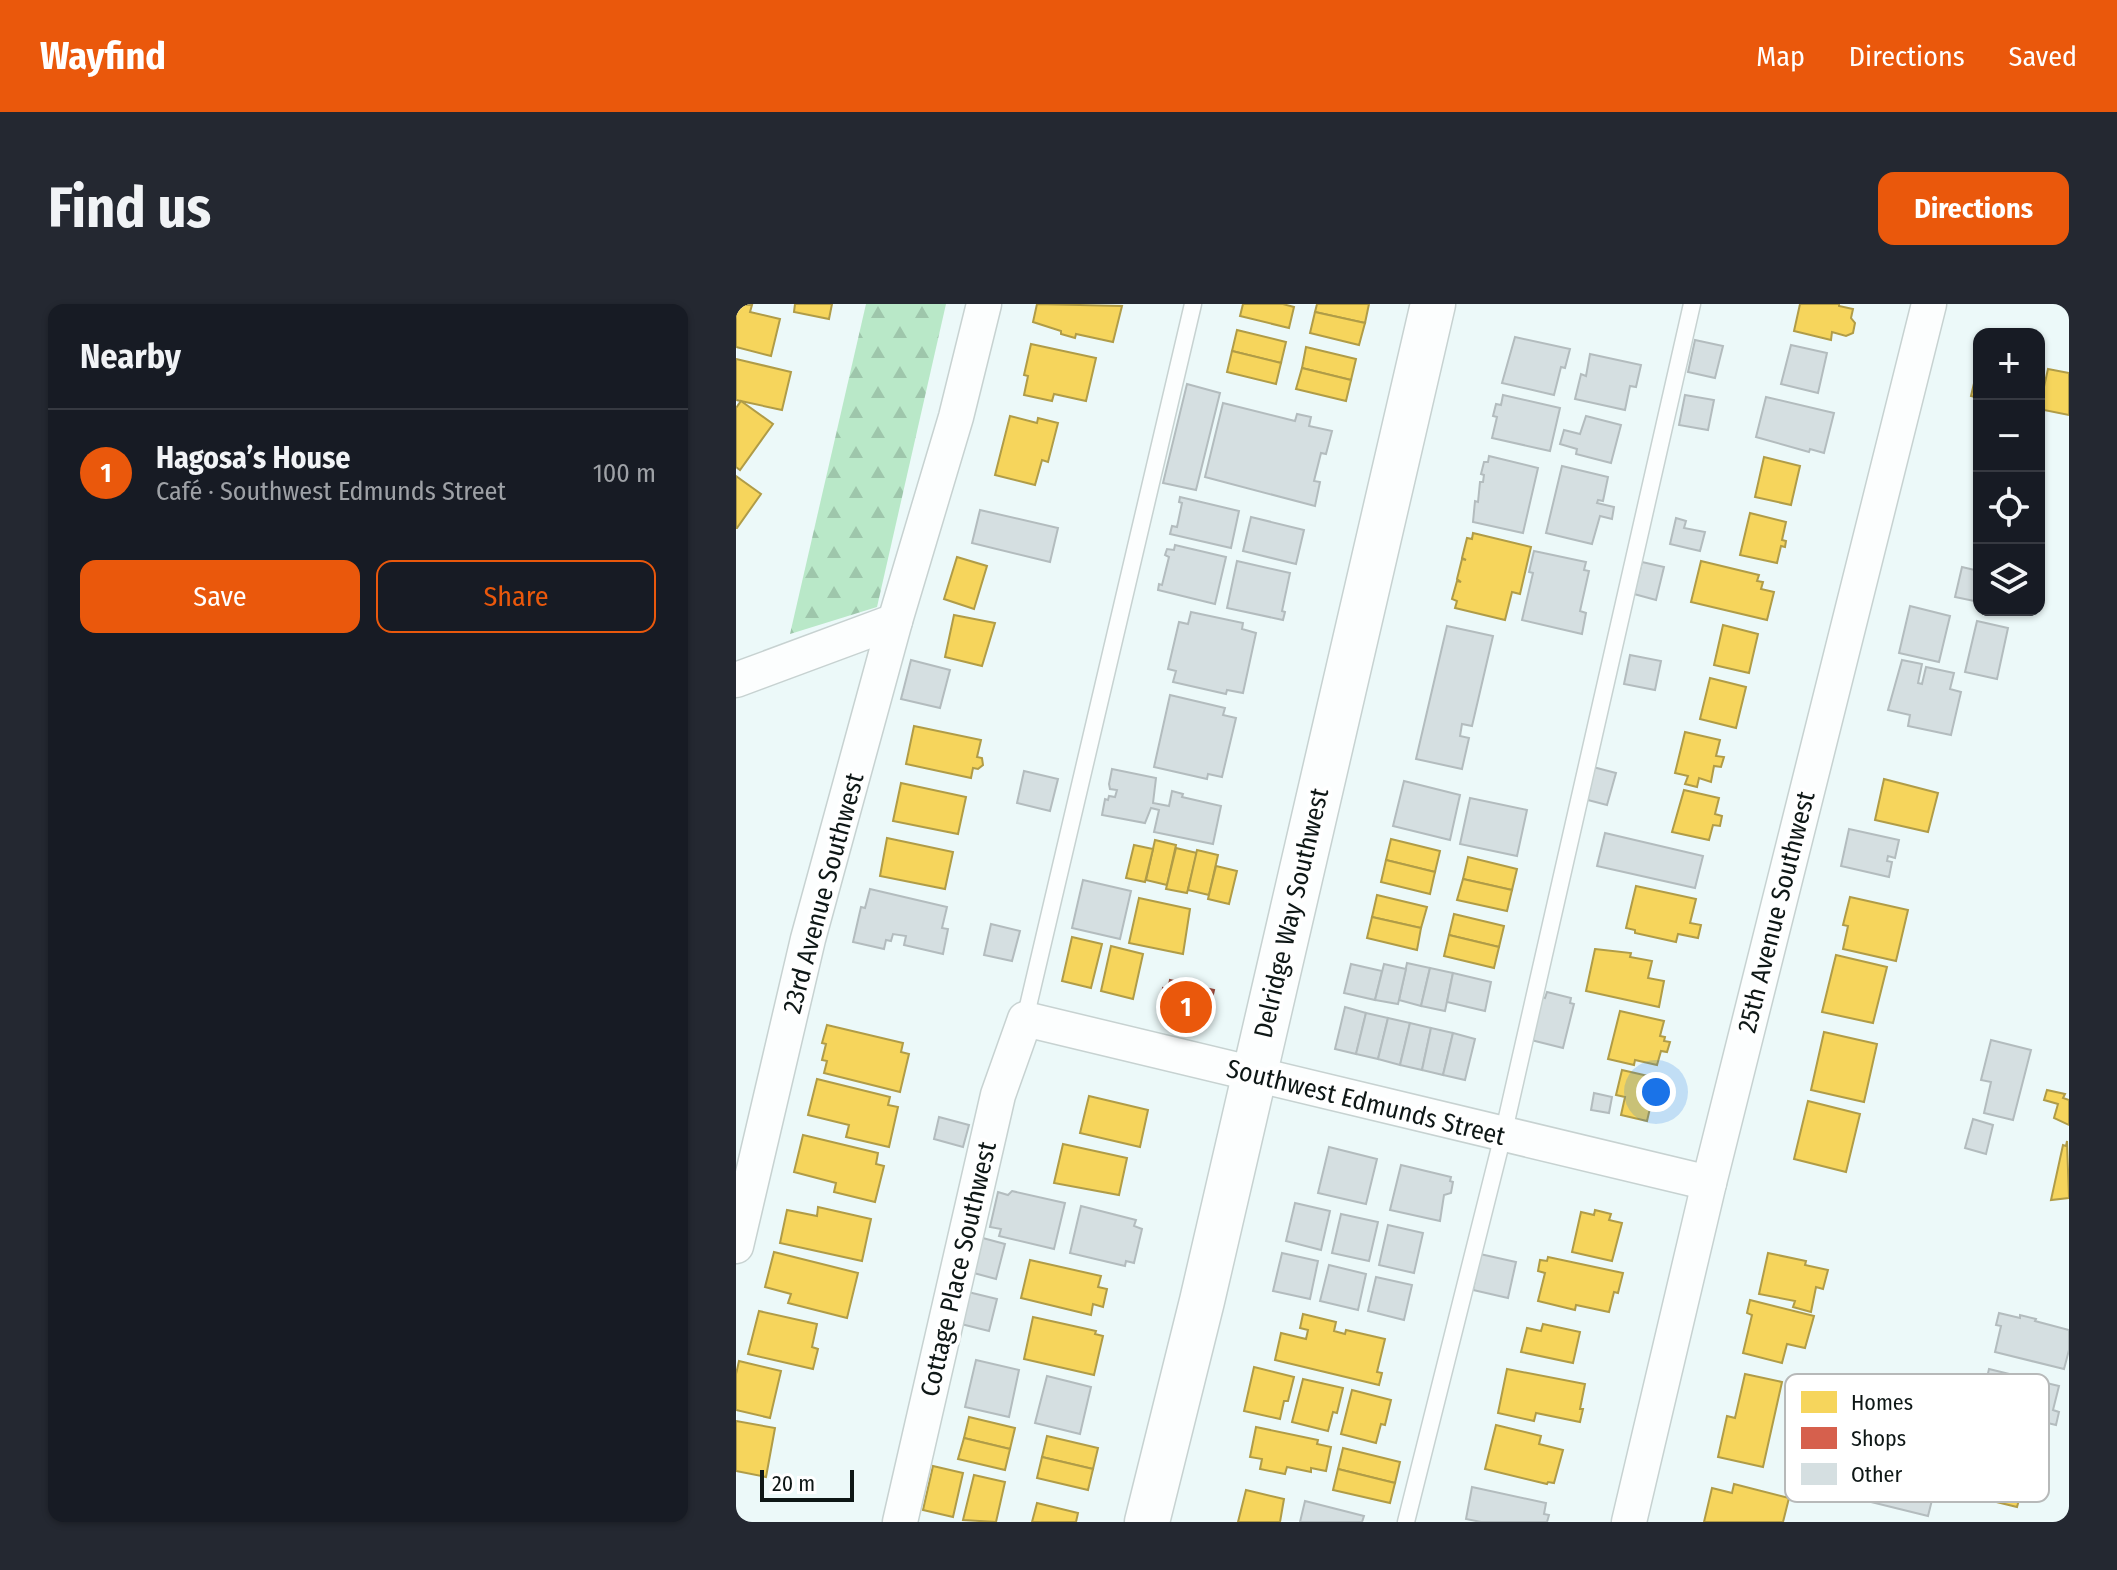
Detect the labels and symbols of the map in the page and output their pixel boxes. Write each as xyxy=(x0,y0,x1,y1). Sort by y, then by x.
street label: 23rd Avenue Southwest xyxy=(776,769,871,1017)
street label: Delridge Way Southwest xyxy=(1248,785,1335,1041)
street label: 25th Avenue Southwest xyxy=(1731,788,1822,1036)
pin: 1 xyxy=(1160,977,1212,1037)
street label: Southwest Edmunds Street xyxy=(1223,1053,1509,1152)
your location xyxy=(1636,1072,1676,1112)
street label: Cottage Place Southwest xyxy=(914,1138,1003,1400)
legend xyxy=(1785,1374,2049,1502)
text: Homes xyxy=(1851,1389,1913,1416)
text: Shops xyxy=(1851,1425,1906,1452)
text: Other xyxy=(1851,1461,1902,1488)
scale bar xyxy=(760,1466,854,1502)

